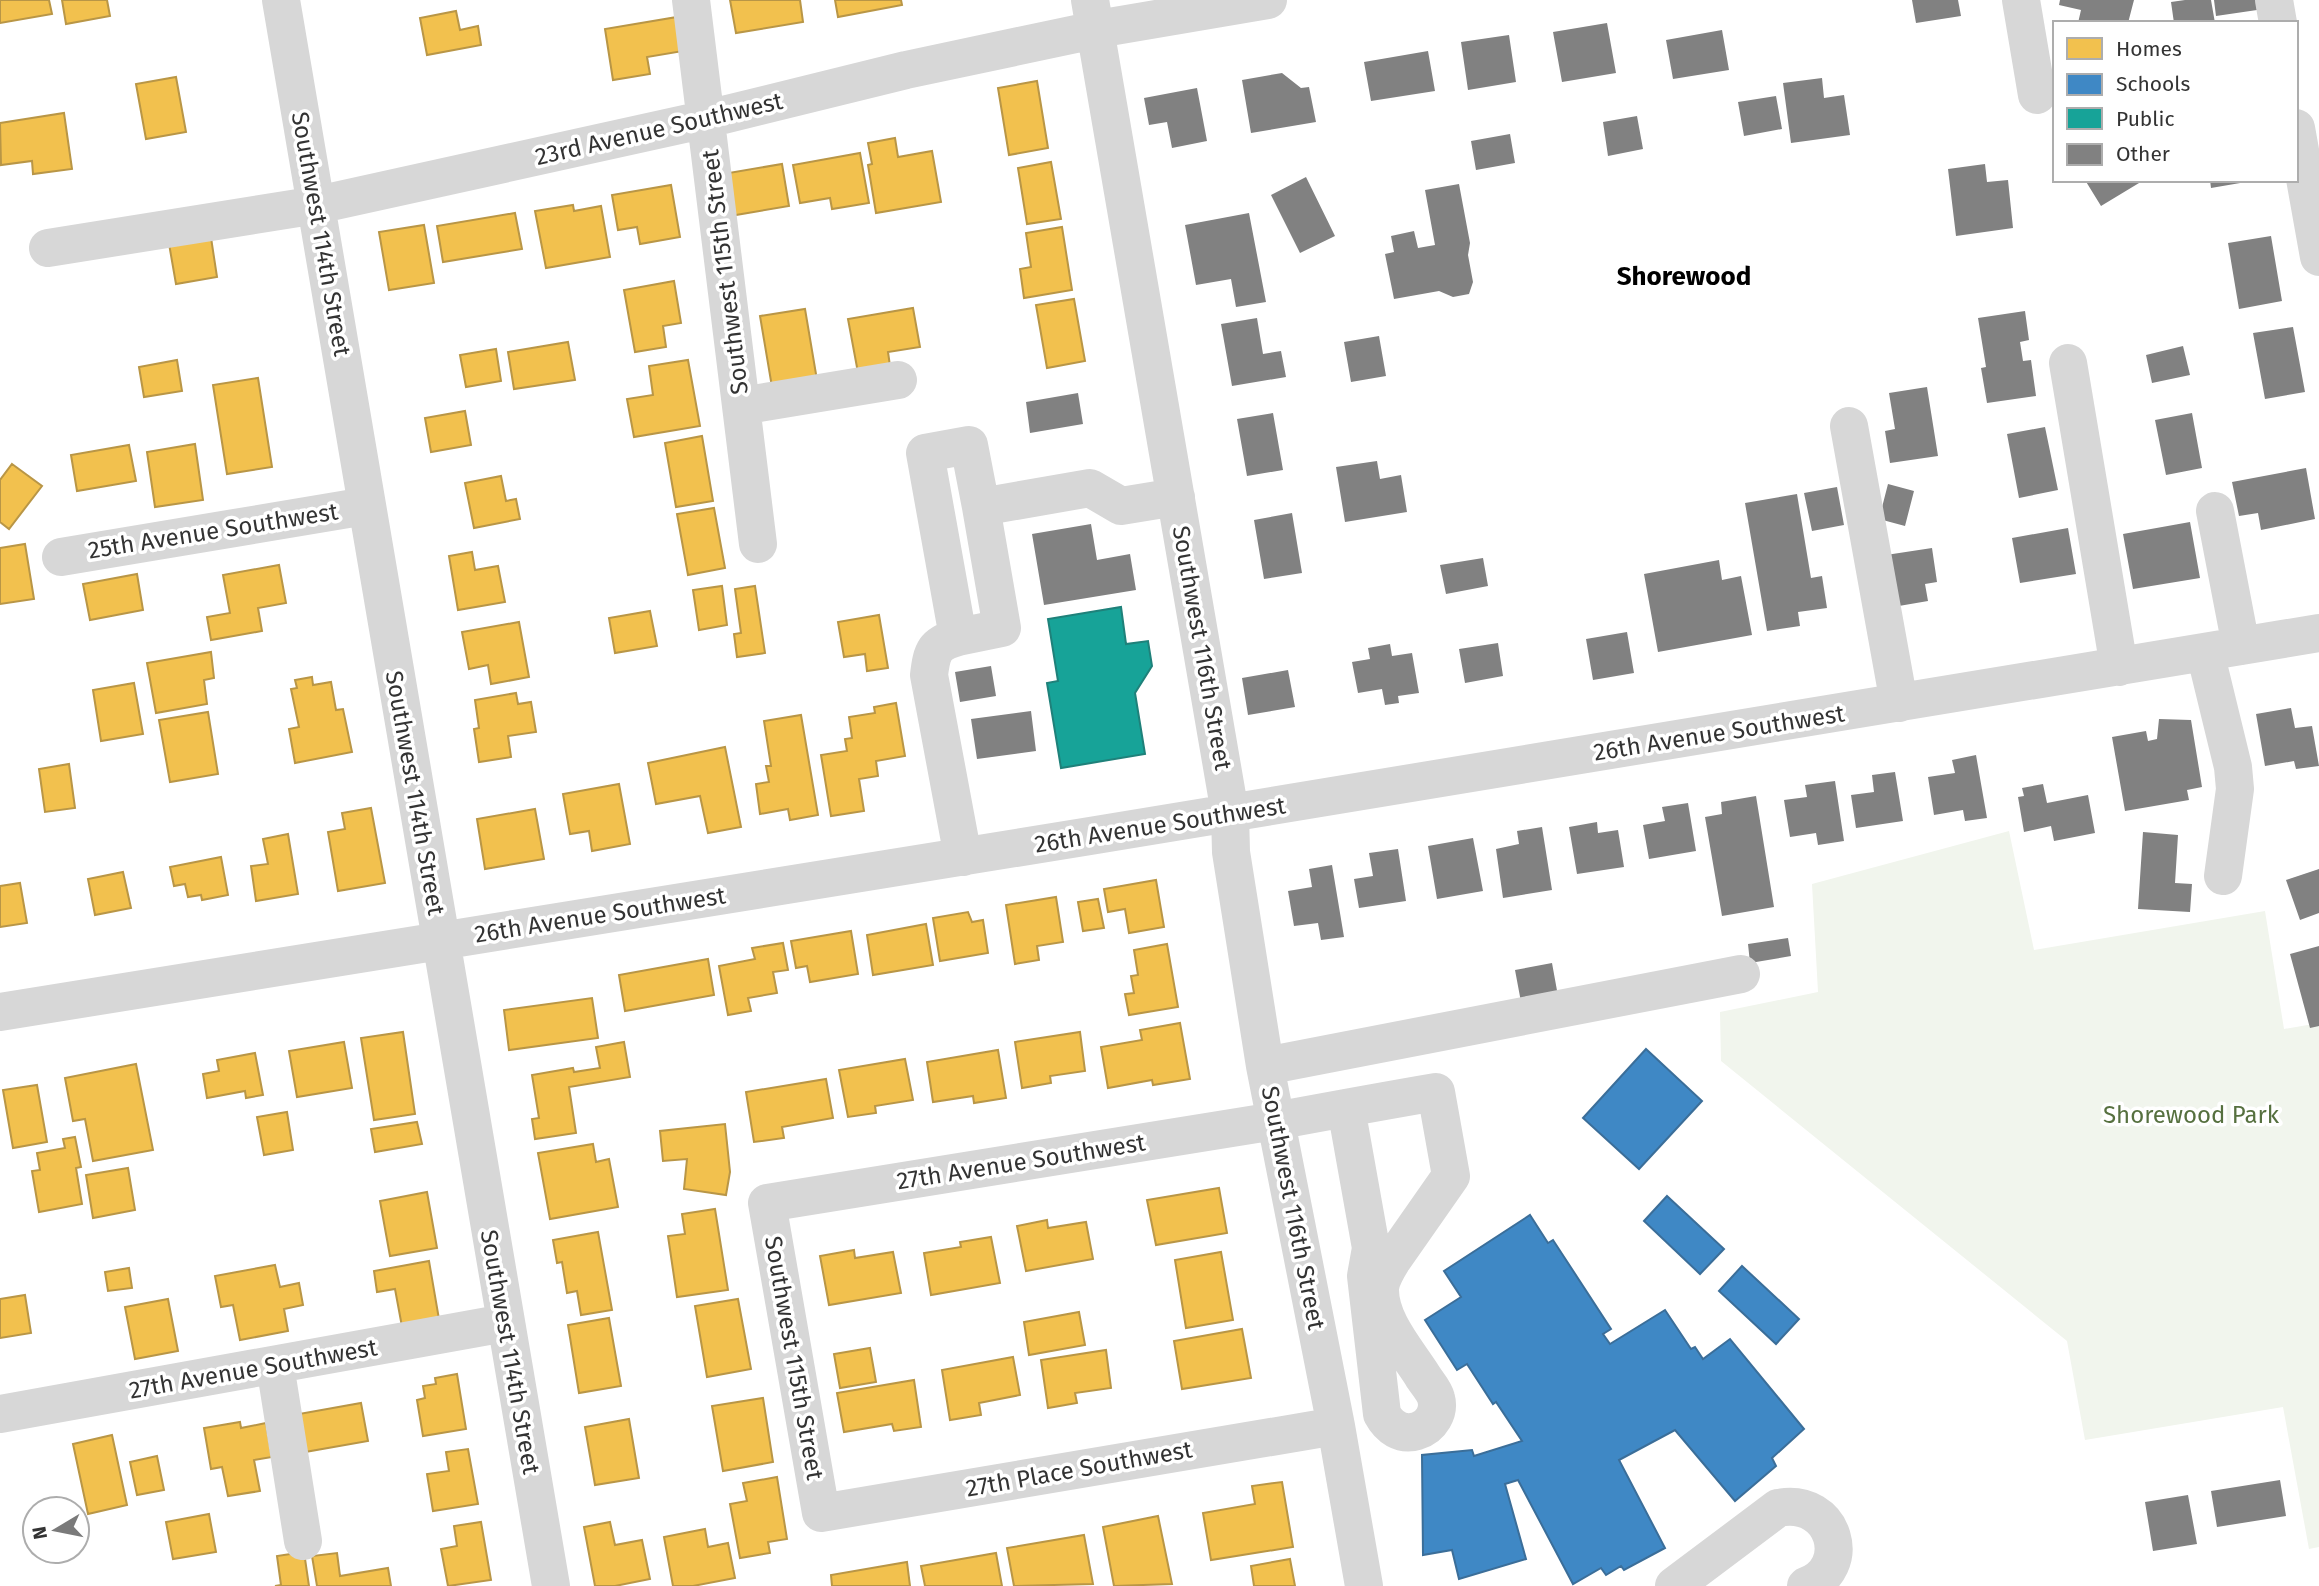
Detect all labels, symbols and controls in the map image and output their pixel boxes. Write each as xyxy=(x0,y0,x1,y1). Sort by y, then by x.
legend xyxy=(2053,21,2298,182)
text: Homes xyxy=(2116,36,2182,62)
text: Schools xyxy=(2116,71,2190,97)
street label: 23rd Avenue Southwest xyxy=(533,87,786,171)
text: Public xyxy=(2116,106,2174,132)
street label: Southwest 114th Street xyxy=(286,110,356,359)
text: Other xyxy=(2116,141,2170,167)
street label: Southwest 115th Street xyxy=(696,147,754,396)
district label: Shorewood xyxy=(1617,261,1751,292)
street label: 25th Avenue Southwest xyxy=(86,497,340,565)
street label: Southwest 116th Street xyxy=(1167,524,1237,773)
street label: Southwest 114th Street xyxy=(380,669,450,918)
street label: 26th Avenue Southwest xyxy=(1592,699,1847,767)
street label: 26th Avenue Southwest xyxy=(1033,791,1288,859)
street label: 26th Avenue Southwest xyxy=(473,881,728,949)
street label: Southwest 116th Street xyxy=(1256,1084,1330,1333)
park label: Shorewood Park xyxy=(2103,1101,2280,1129)
street label: 27th Avenue Southwest xyxy=(895,1128,1148,1195)
street label: Southwest 114th Street xyxy=(475,1228,545,1477)
street label: Southwest 115th Street xyxy=(759,1234,829,1482)
street label: 27th Avenue Southwest xyxy=(127,1333,380,1405)
street label: 27th Place Southwest xyxy=(964,1435,1195,1503)
north arrow xyxy=(21,1495,91,1565)
text: N xyxy=(27,1525,52,1541)

